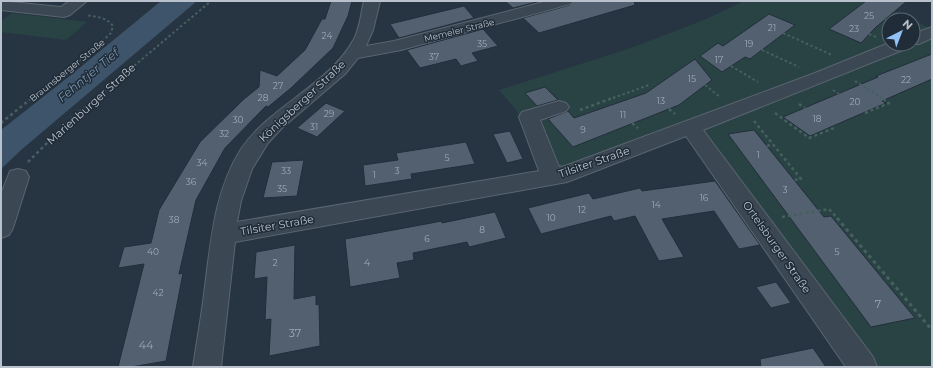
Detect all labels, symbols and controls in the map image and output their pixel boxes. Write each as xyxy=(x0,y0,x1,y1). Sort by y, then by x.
house number: 25 xyxy=(864,10,874,21)
north arrow xyxy=(881,12,921,52)
street label: Memeler Straße xyxy=(423,16,496,44)
text: N xyxy=(900,16,916,33)
house number: 21 xyxy=(768,22,776,33)
house number: 23 xyxy=(849,23,859,34)
house number: 24 xyxy=(322,30,332,41)
street label: Braunsberger Straße xyxy=(27,36,107,104)
house number: 35 xyxy=(477,38,487,49)
house number: 19 xyxy=(745,38,754,49)
water label: Fehntjer Tief xyxy=(54,44,123,105)
house number: 37 xyxy=(429,51,439,62)
house number: 17 xyxy=(715,54,723,65)
street label: Königsberger Straße xyxy=(256,57,348,145)
street label: Marienburger Straße xyxy=(44,60,139,148)
house number: 15 xyxy=(688,73,696,84)
house number: 22 xyxy=(901,74,911,85)
house number: 27 xyxy=(273,80,283,91)
house number: 28 xyxy=(258,92,269,103)
house number: 13 xyxy=(657,95,665,106)
house number: 20 xyxy=(849,96,861,107)
house number: 29 xyxy=(324,108,335,119)
house number: 11 xyxy=(620,109,626,120)
house number: 18 xyxy=(813,113,822,124)
house number: 30 xyxy=(232,114,244,125)
house number: 31 xyxy=(310,121,318,132)
house number: 9 xyxy=(580,124,586,135)
house number: 32 xyxy=(219,128,229,139)
street label: Tilsiter Straße xyxy=(557,143,632,181)
house number: 1 xyxy=(756,149,760,160)
house number: 5 xyxy=(444,152,450,163)
house number: 34 xyxy=(196,157,208,168)
house number: 33 xyxy=(281,165,291,176)
house number: 3 xyxy=(394,165,400,176)
house number: 1 xyxy=(372,169,376,180)
house number: 36 xyxy=(186,176,197,187)
house number: 35 xyxy=(277,183,287,194)
house number: 3 xyxy=(782,184,788,195)
house number: 16 xyxy=(700,192,709,203)
street label: Ortelsburger Straße xyxy=(740,198,814,296)
house number: 14 xyxy=(651,199,661,210)
house number: 12 xyxy=(578,204,586,215)
street label: Tilsiter Straße xyxy=(239,212,315,238)
house number: 10 xyxy=(546,212,556,223)
house number: 38 xyxy=(169,214,180,225)
house number: 8 xyxy=(479,224,485,235)
house number: 6 xyxy=(424,233,430,244)
house number: 40 xyxy=(147,246,159,257)
house number: 5 xyxy=(834,246,840,257)
house number: 2 xyxy=(272,257,278,268)
house number: 4 xyxy=(364,257,370,268)
house number: 42 xyxy=(152,287,164,298)
house number: 7 xyxy=(875,297,881,311)
house number: 37 xyxy=(289,326,301,340)
house number: 44 xyxy=(139,338,154,352)

